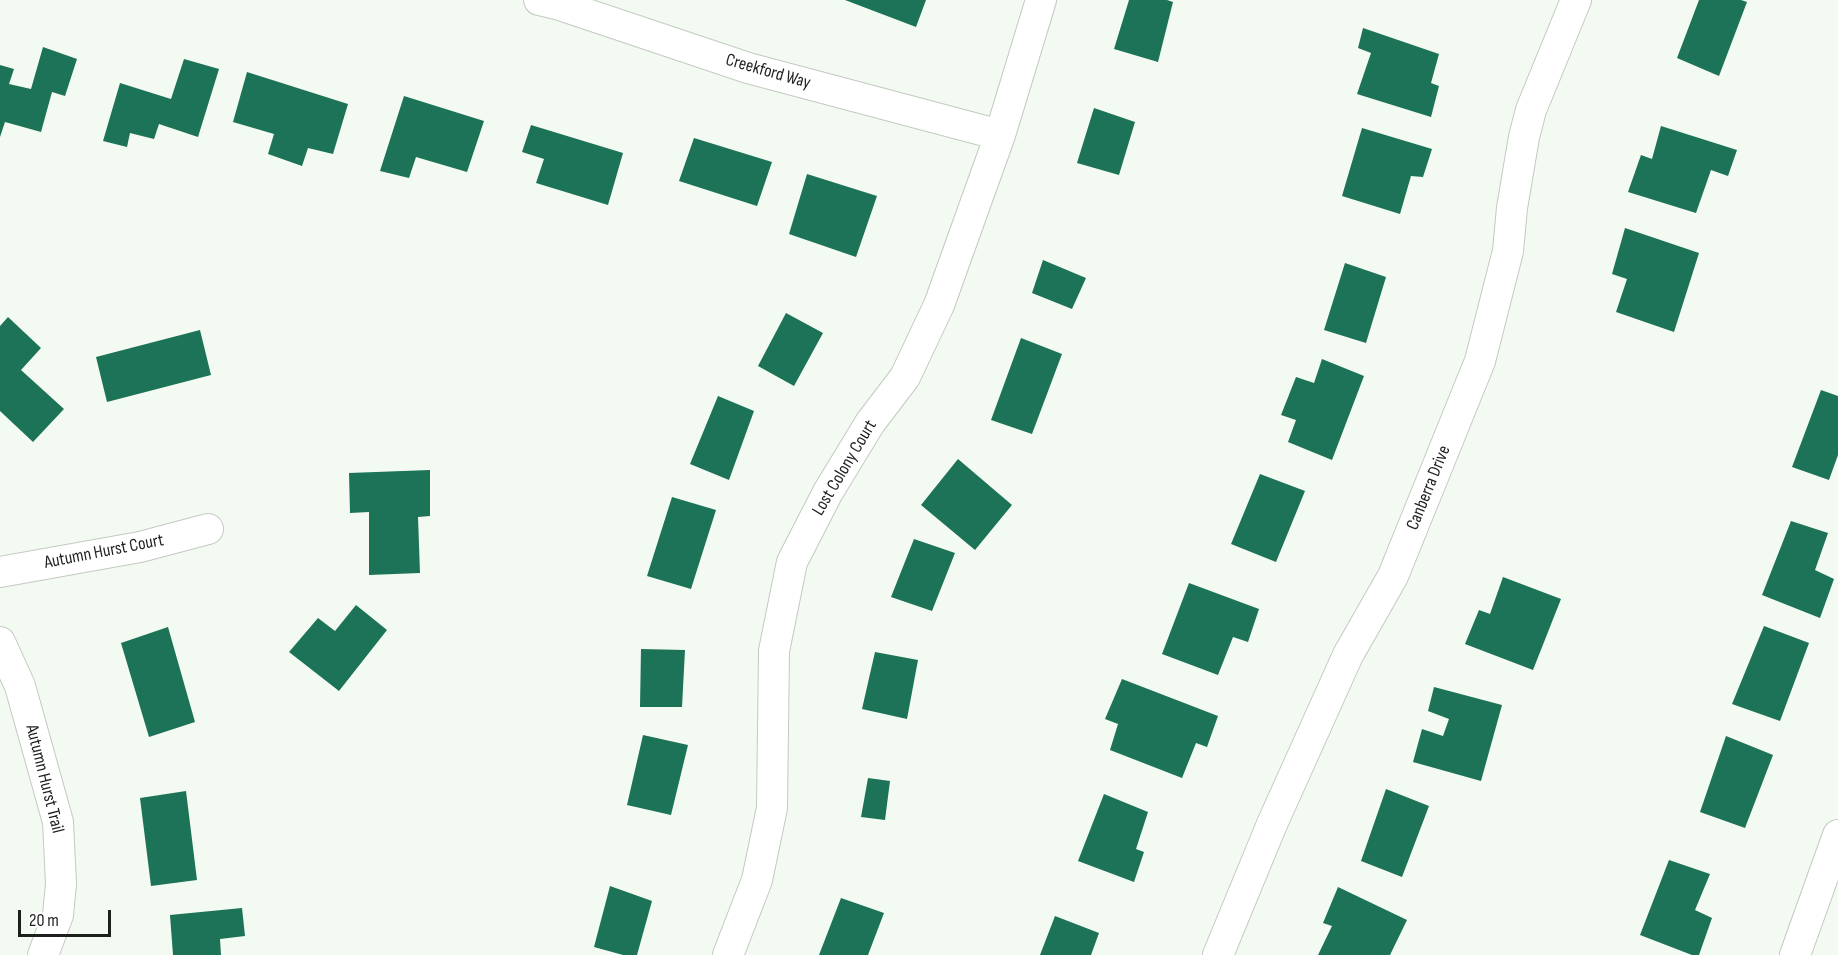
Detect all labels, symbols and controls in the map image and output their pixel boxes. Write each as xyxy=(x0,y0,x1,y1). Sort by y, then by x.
street label: Creekford Way xyxy=(723,50,813,94)
street label: Lost Colony Court xyxy=(808,416,882,520)
street label: Canberra Drive xyxy=(1402,443,1456,533)
street label: Autumn Hurst Court xyxy=(42,530,166,574)
street label: Autumn Hurst Trail xyxy=(20,722,68,836)
scale bar xyxy=(21,898,114,936)
text: 20 m xyxy=(29,910,59,931)

